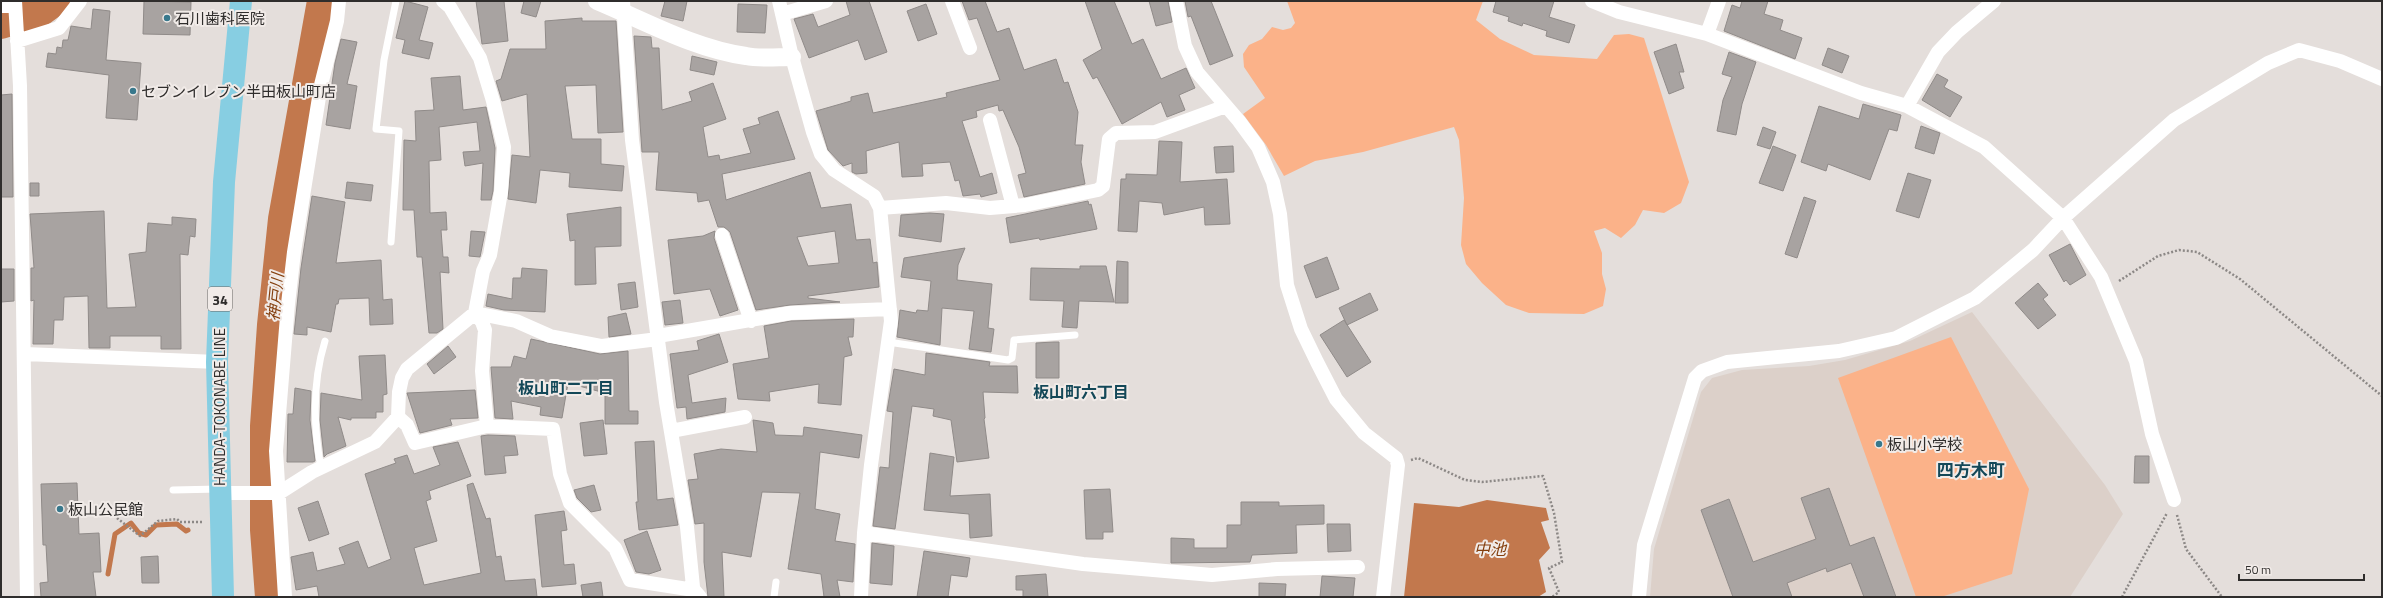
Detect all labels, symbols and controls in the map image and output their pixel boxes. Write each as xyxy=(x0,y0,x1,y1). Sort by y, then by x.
place label: 石川歯科医院 xyxy=(175,7,265,30)
marker: 石川歯科医院 xyxy=(162,13,172,23)
place label: セブンイレブン半田板山町店 xyxy=(141,80,336,103)
marker: セブンイレブン半田板山町店 xyxy=(128,86,138,96)
water label: 神戸川 xyxy=(261,270,290,322)
road number: 34 xyxy=(208,287,232,311)
street label: HANDA-TOKONABE LINE xyxy=(208,328,231,486)
district label: 板山町二丁目 xyxy=(518,376,614,400)
district label: 板山町六丁目 xyxy=(1033,380,1129,404)
place label: 板山小学校 xyxy=(1887,433,1962,456)
marker: 板山小学校 xyxy=(1874,439,1884,449)
district label: 四方木町 xyxy=(1937,457,2005,483)
place label: 板山公民館 xyxy=(68,498,143,521)
marker: 板山公民館 xyxy=(55,504,65,514)
water label: 中池 xyxy=(1474,537,1508,561)
scale bar xyxy=(2239,556,2364,582)
text: 50 m xyxy=(2245,560,2271,579)

